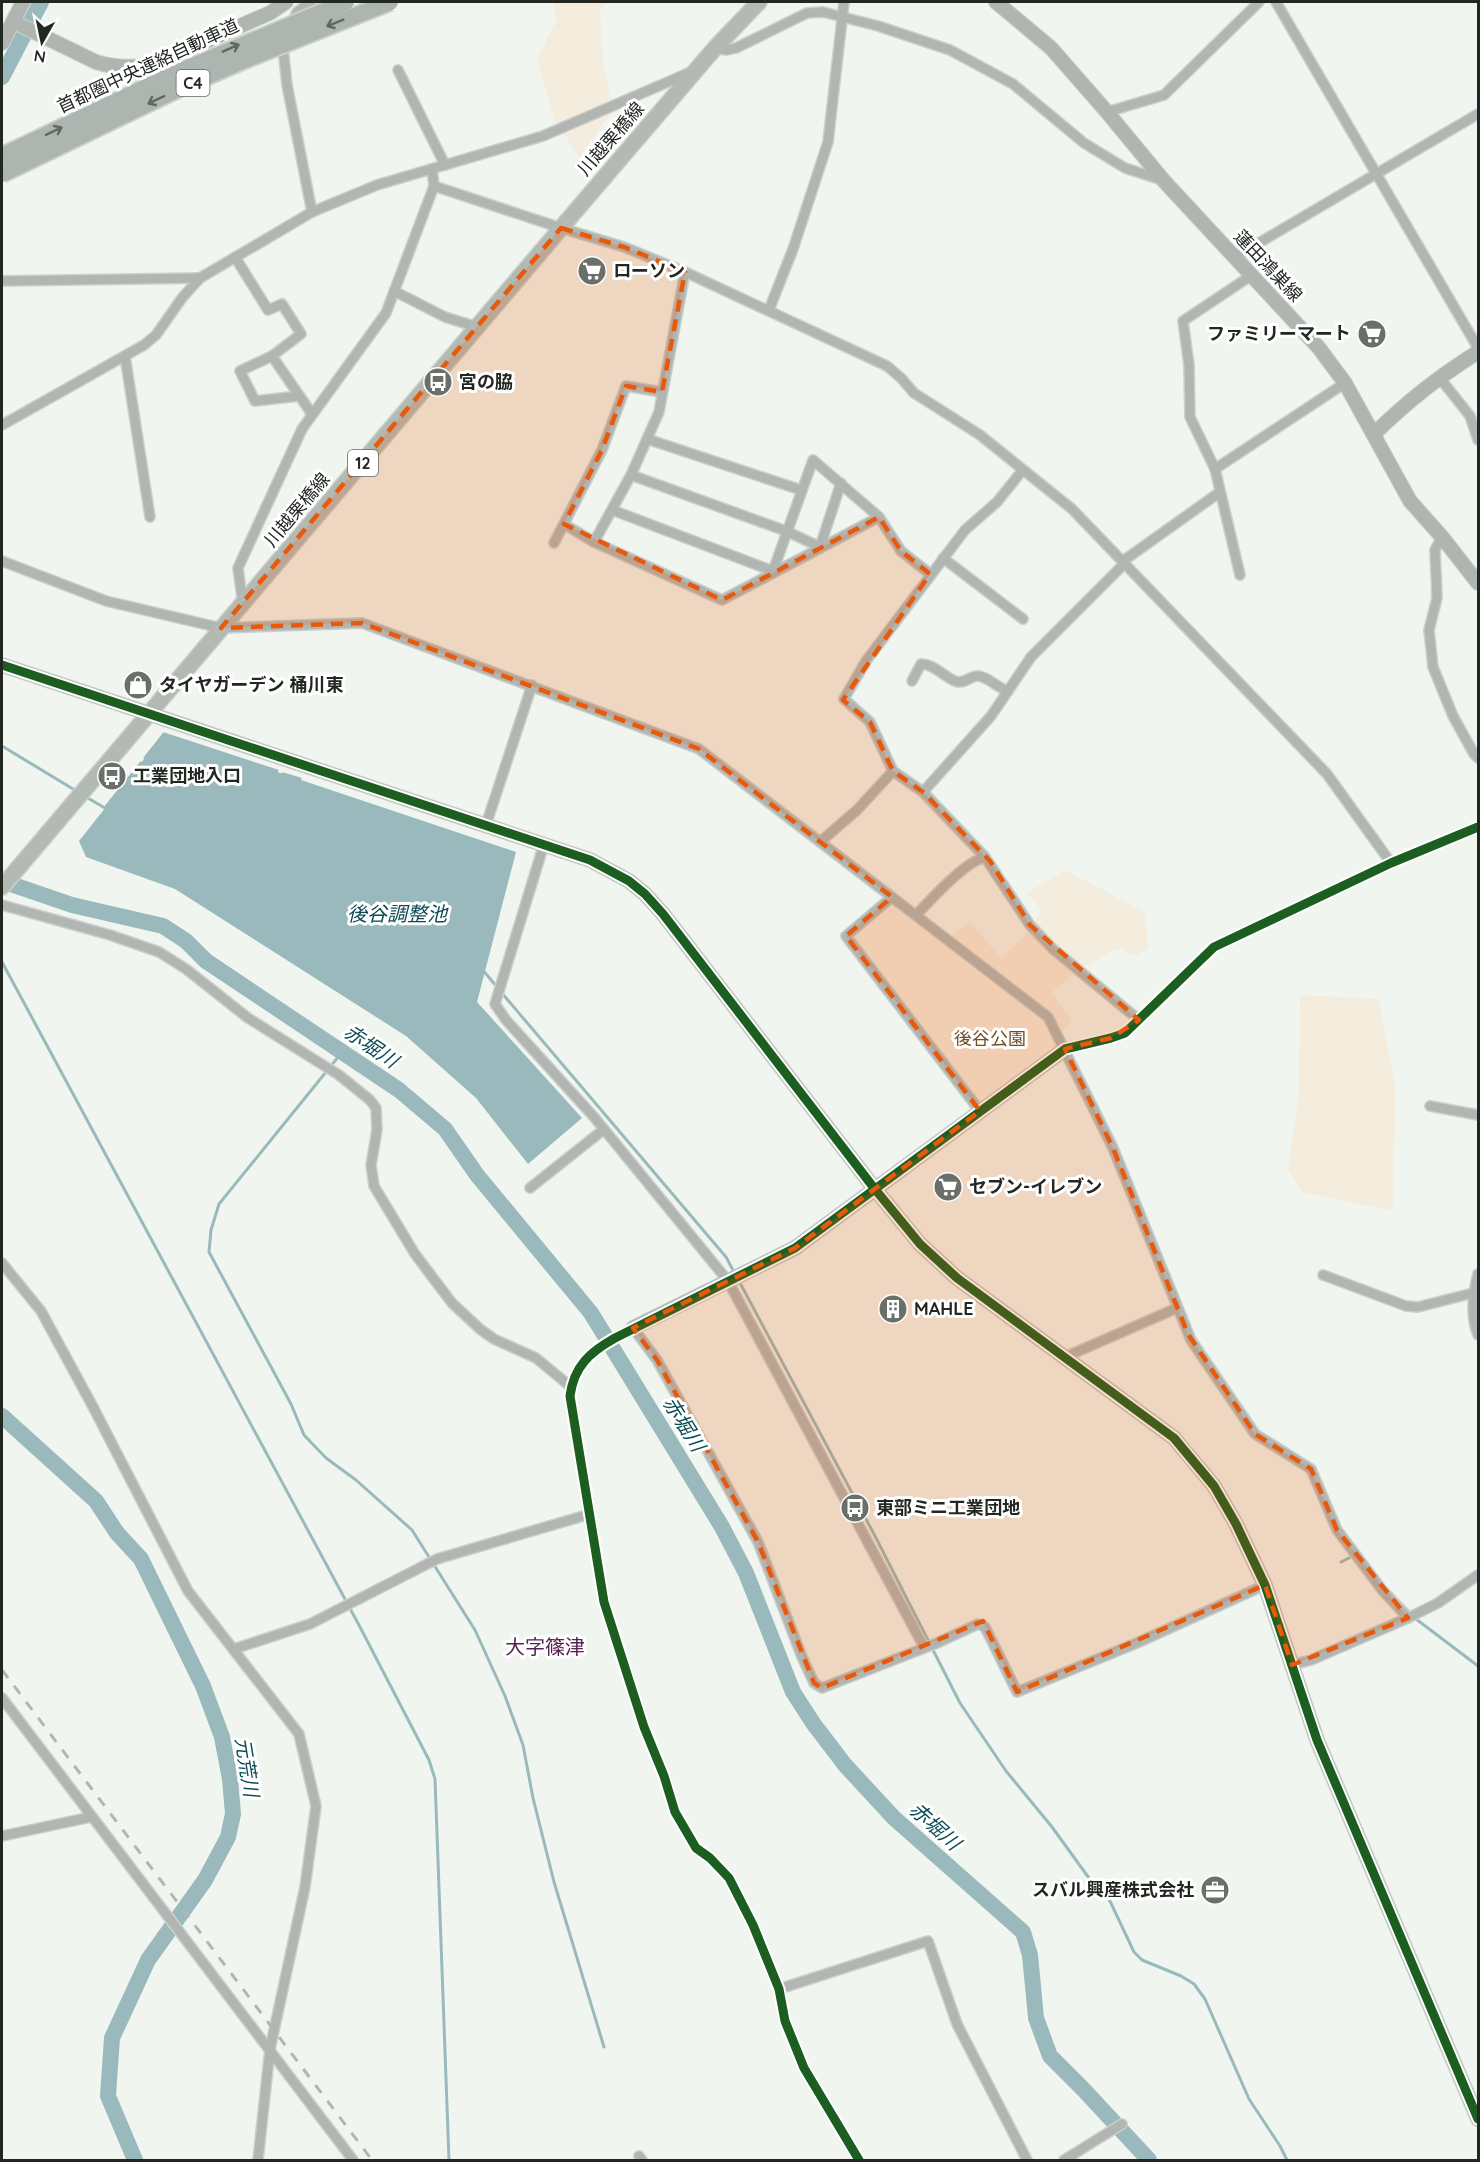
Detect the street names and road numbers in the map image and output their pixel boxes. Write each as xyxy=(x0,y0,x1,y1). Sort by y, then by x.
street label: 首都圏中央連絡自動車道 xyxy=(53,13,242,118)
road number: C4 xyxy=(176,70,210,96)
street label: 川越栗橋線 xyxy=(572,97,649,180)
street label: 蓮田鴻巣線 xyxy=(1229,225,1307,306)
road number: 12 xyxy=(348,450,378,476)
street label: 川越栗橋線 xyxy=(259,468,334,552)

